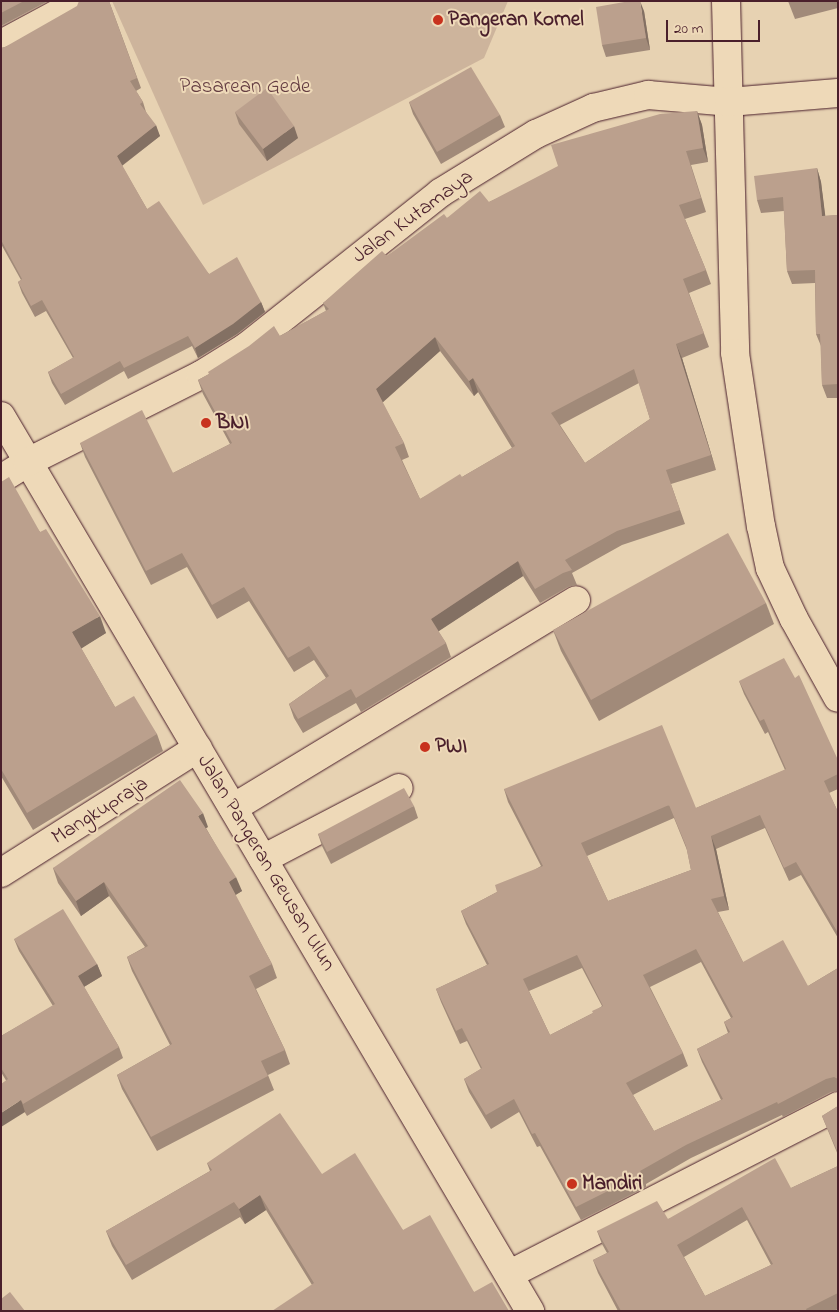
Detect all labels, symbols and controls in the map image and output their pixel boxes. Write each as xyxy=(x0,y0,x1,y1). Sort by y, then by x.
place label: Pangeran Kornel xyxy=(448,7,584,33)
scale bar xyxy=(669,10,763,42)
marker: Pangeran Kornel xyxy=(432,14,444,26)
text: 20 m xyxy=(674,18,703,40)
park label: Pasarean Gede xyxy=(180,74,310,100)
street label: Jalan Kutamaya xyxy=(348,165,478,269)
place label: BNI xyxy=(216,410,249,436)
marker: BNI xyxy=(200,417,212,429)
place label: PWI xyxy=(435,734,467,760)
marker: PWI xyxy=(419,741,431,753)
street label: Jalan Pangeran Geusan Ulun xyxy=(191,750,341,976)
street label: Mangkupraja xyxy=(47,771,153,851)
place label: Mandiri xyxy=(582,1171,642,1197)
marker: Mandiri xyxy=(566,1178,578,1190)

